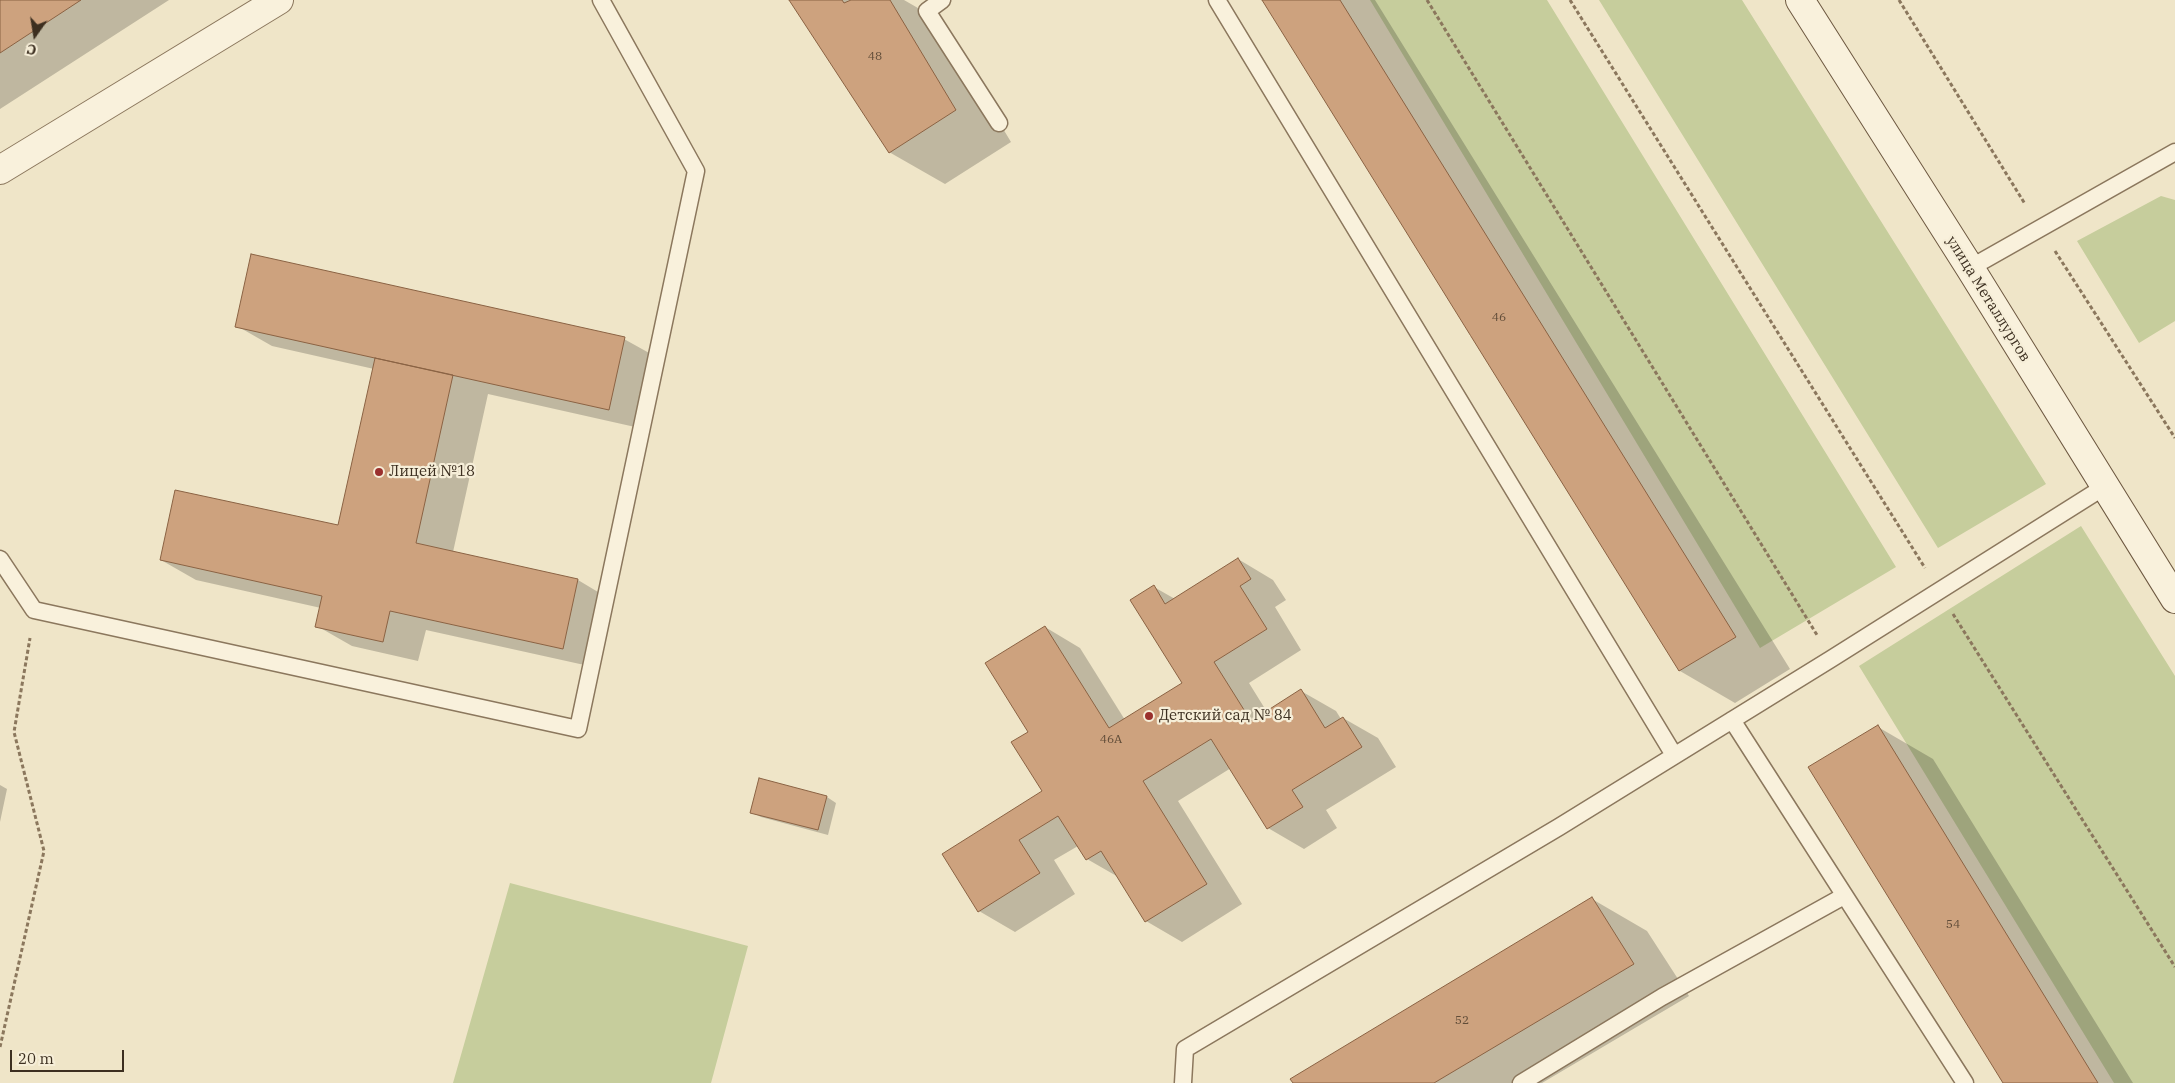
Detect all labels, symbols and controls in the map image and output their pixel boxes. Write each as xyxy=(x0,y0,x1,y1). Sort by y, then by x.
north arrow xyxy=(10,10,60,60)
text: С xyxy=(25,40,38,59)
house number: 48 xyxy=(868,50,882,64)
street label: улица Металлургов xyxy=(1942,233,2034,365)
house number: 46 xyxy=(1492,311,1506,325)
place label: Лицей №18 xyxy=(389,463,475,481)
marker: Лицей №18 xyxy=(373,466,385,478)
place label: Детский сад № 84 xyxy=(1159,707,1292,725)
marker: Детский сад № 84 xyxy=(1143,710,1155,722)
house number: 46А xyxy=(1100,733,1122,747)
house number: 54 xyxy=(1946,918,1960,932)
house number: 52 xyxy=(1455,1014,1469,1028)
scale bar xyxy=(12,1040,126,1072)
text: 20 m xyxy=(18,1049,54,1068)

